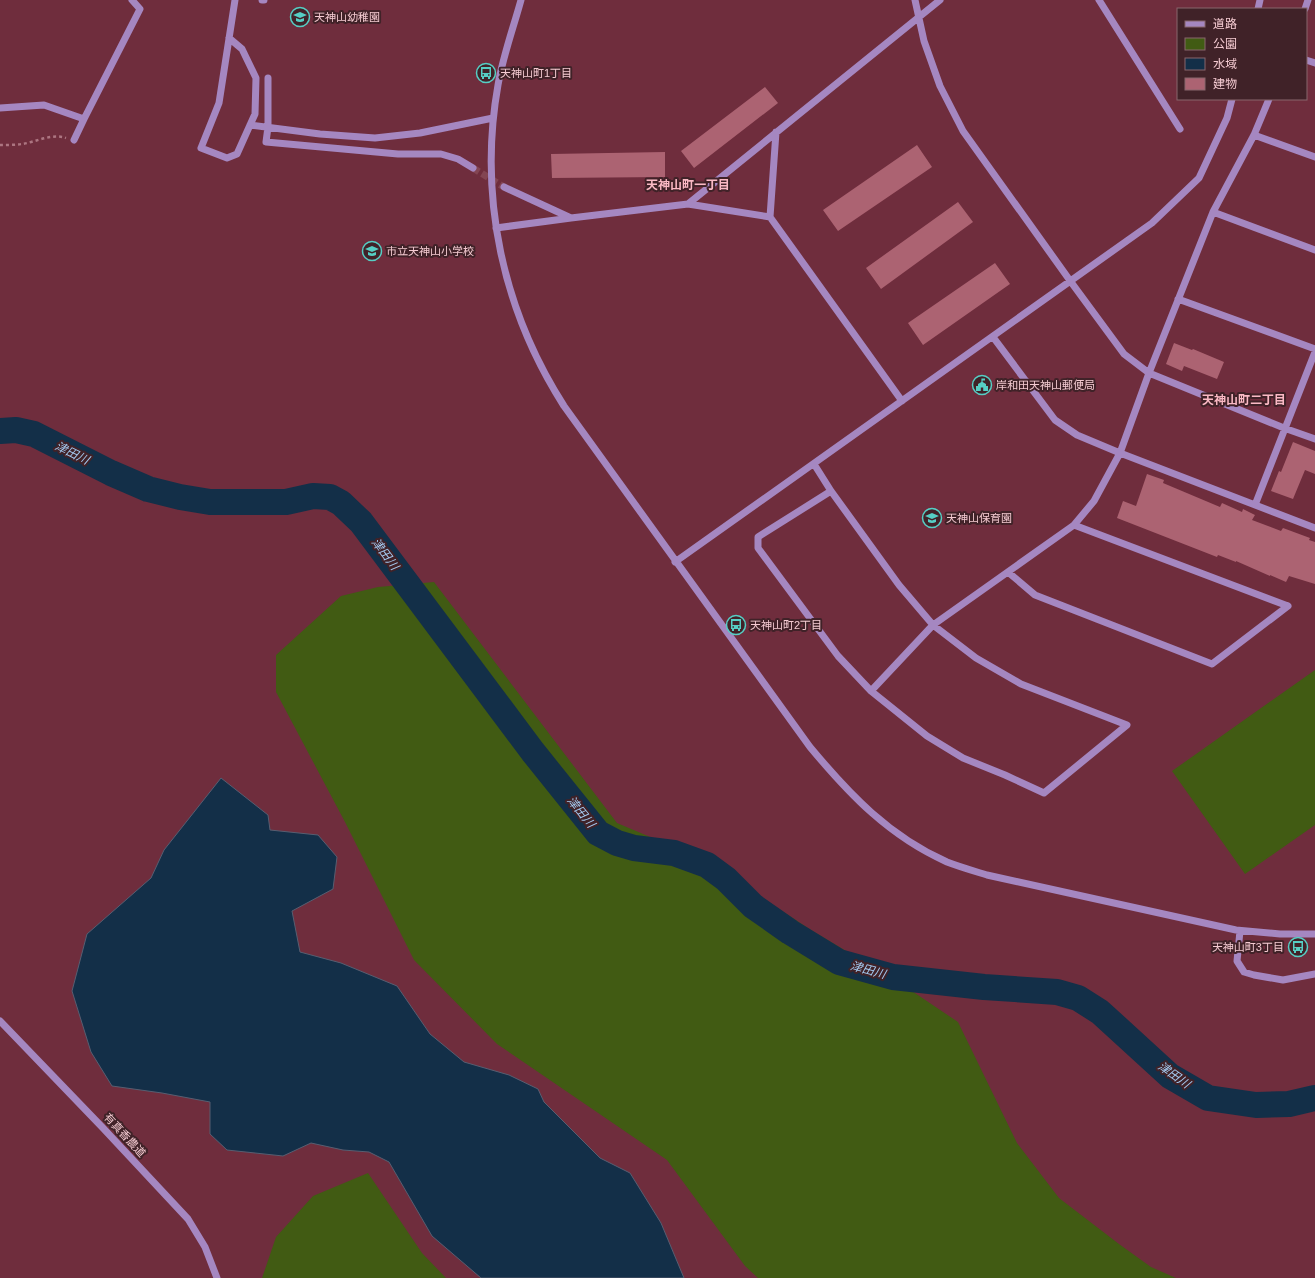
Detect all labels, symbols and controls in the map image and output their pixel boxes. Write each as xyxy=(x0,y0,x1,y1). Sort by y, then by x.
school or university icon: 天神山幼稚園 xyxy=(289,6,311,28)
legend xyxy=(1177,8,1307,100)
place label: 天神山幼稚園 xyxy=(314,11,380,23)
text: 道路 xyxy=(1213,17,1237,31)
text: 公園 xyxy=(1213,37,1237,51)
text: 水域 xyxy=(1213,57,1237,71)
bus stop icon: 天神山町1丁目 xyxy=(475,62,497,84)
place label: 天神山町1丁目 xyxy=(500,67,572,79)
text: 建物 xyxy=(1213,77,1237,91)
district label: 天神山町一丁目 xyxy=(646,178,730,192)
school or university icon: 市立天神山小学校 xyxy=(361,240,383,262)
place label: 市立天神山小学校 xyxy=(386,245,474,257)
public building icon: 岸和田天神山郵便局 xyxy=(971,374,993,396)
place label: 岸和田天神山郵便局 xyxy=(996,379,1095,391)
district label: 天神山町二丁目 xyxy=(1202,393,1286,407)
water label: 津田川 xyxy=(53,439,93,468)
school or university icon: 天神山保育園 xyxy=(921,507,943,529)
place label: 天神山保育園 xyxy=(946,512,1012,524)
water label: 津田川 xyxy=(369,535,403,574)
bus stop icon: 天神山町2丁目 xyxy=(725,614,747,636)
place label: 天神山町2丁目 xyxy=(750,619,822,631)
water label: 津田川 xyxy=(564,794,599,832)
bus stop icon: 天神山町3丁目 xyxy=(1287,936,1309,958)
place label: 天神山町3丁目 xyxy=(1212,941,1284,953)
water label: 津田川 xyxy=(849,959,889,982)
water label: 津田川 xyxy=(1155,1059,1194,1092)
street label: 有真香農道 xyxy=(102,1111,148,1159)

